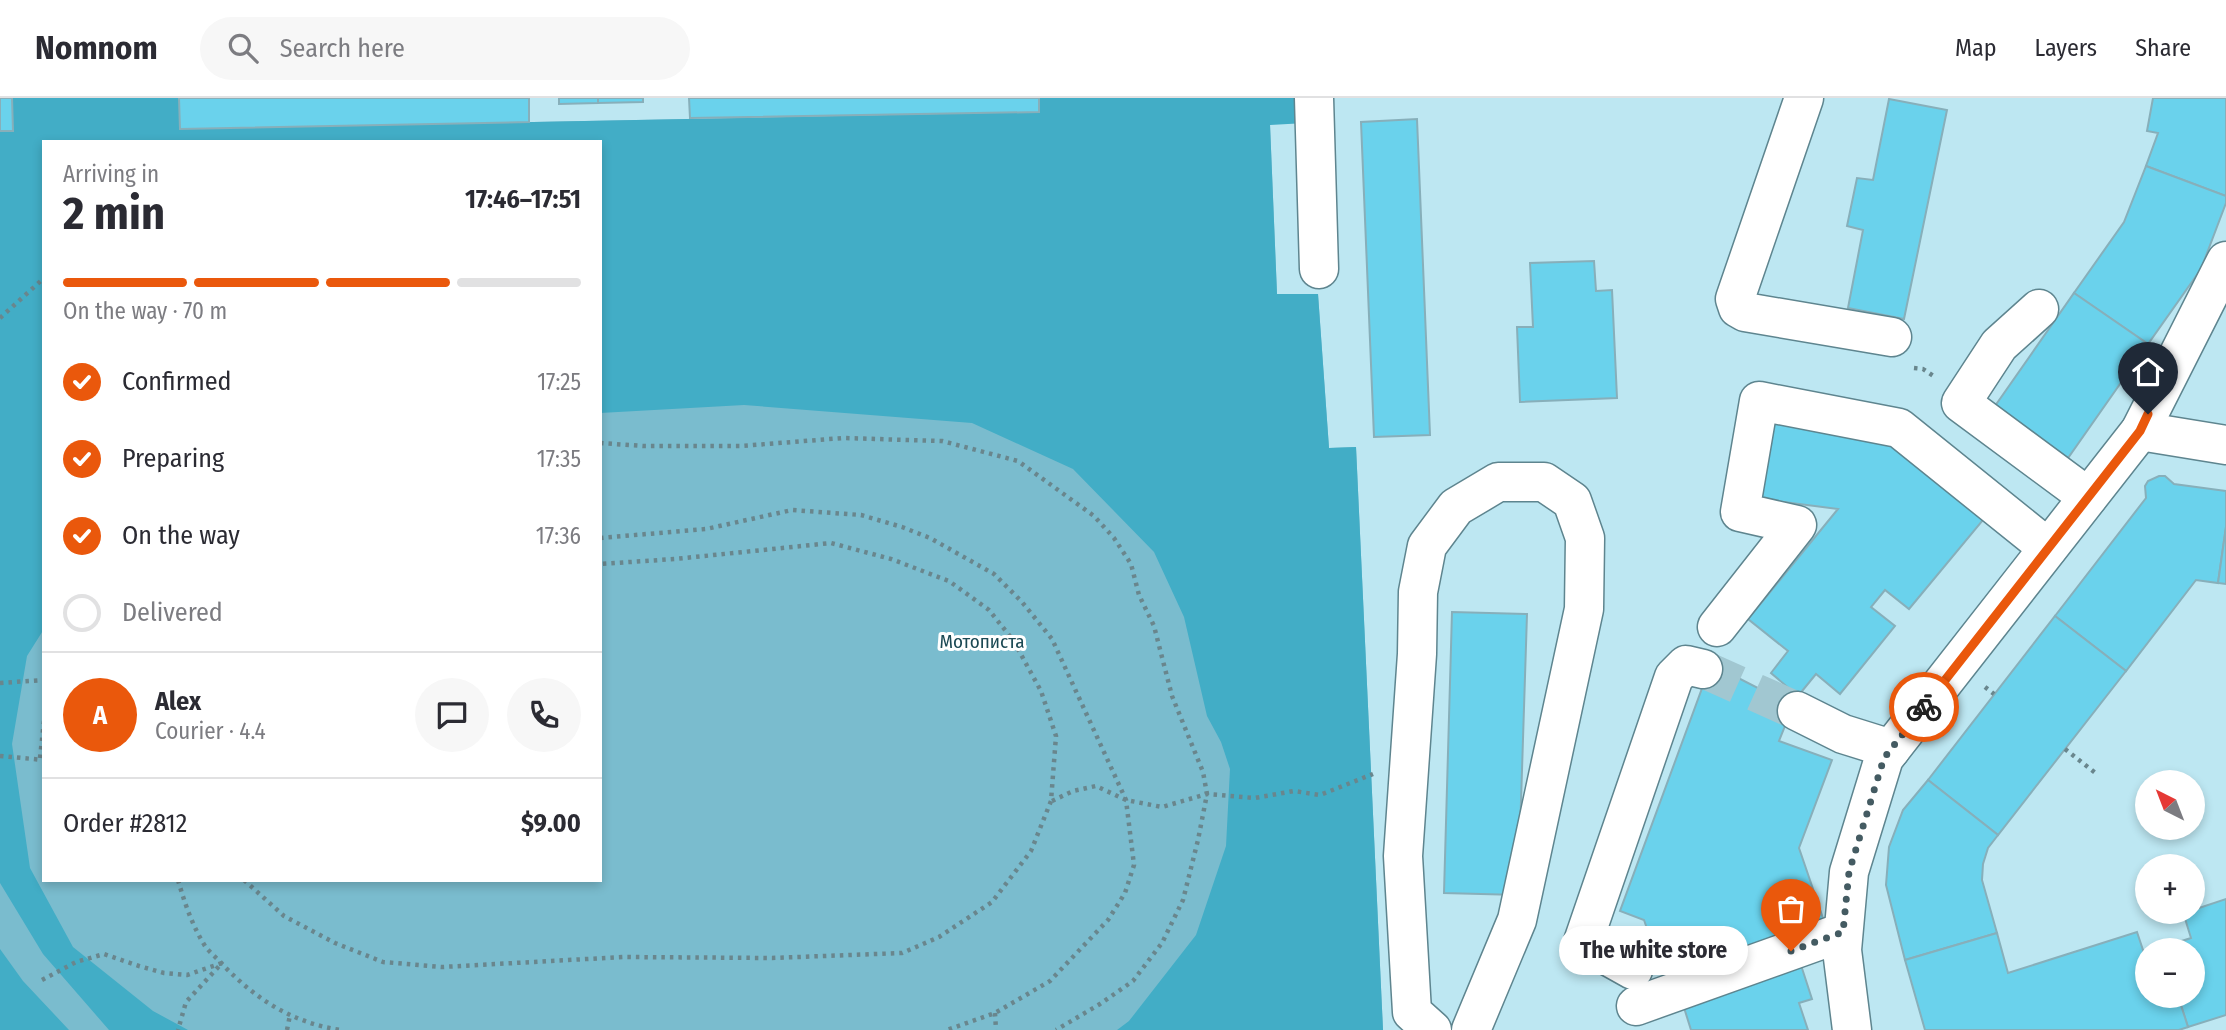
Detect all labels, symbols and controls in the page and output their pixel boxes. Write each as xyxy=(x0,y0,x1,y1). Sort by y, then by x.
search box xyxy=(200,17,690,80)
text: Nomnom xyxy=(35,28,158,68)
icon: search xyxy=(224,29,262,67)
text: Search here xyxy=(280,33,405,64)
text: Map xyxy=(1955,34,1997,62)
text: Layers xyxy=(2035,34,2097,62)
text: Share xyxy=(2135,34,2191,62)
text: Arriving in xyxy=(63,160,159,188)
text: 17:46–17:51 xyxy=(465,184,581,215)
text: 2 min xyxy=(63,186,165,241)
text: On the way · 70 m xyxy=(63,297,227,325)
pin xyxy=(2118,342,2178,414)
icon: home xyxy=(2129,353,2167,391)
icon: check xyxy=(63,363,101,401)
text: Confirmed xyxy=(122,366,232,397)
text: 17:25 xyxy=(537,368,581,396)
icon: check xyxy=(63,440,101,478)
text: Preparing xyxy=(122,443,224,474)
text: 17:35 xyxy=(537,445,581,473)
icon: check xyxy=(63,517,101,555)
text: On the way xyxy=(122,520,240,551)
text: 17:36 xyxy=(536,522,581,550)
text: Delivered xyxy=(122,597,223,628)
park label: Мотописта xyxy=(939,630,1025,653)
courier xyxy=(1889,672,1959,742)
button: chat xyxy=(415,678,489,752)
button: phone xyxy=(507,678,581,752)
text: Alex xyxy=(155,686,201,717)
icon: bike xyxy=(1905,688,1943,726)
text: A xyxy=(93,700,107,731)
text: Courier · 4.4 xyxy=(155,717,266,745)
north arrow xyxy=(2135,770,2205,840)
map controls xyxy=(2135,770,2205,1008)
text: Order #2812 xyxy=(63,808,187,839)
text: $9.00 xyxy=(521,808,581,839)
button: + xyxy=(2135,854,2205,924)
pin xyxy=(1761,879,1821,951)
icon: bag xyxy=(1772,890,1810,928)
callout: The white store xyxy=(1560,926,1749,976)
text: The white store xyxy=(1580,936,1727,964)
button: − xyxy=(2135,938,2205,1008)

